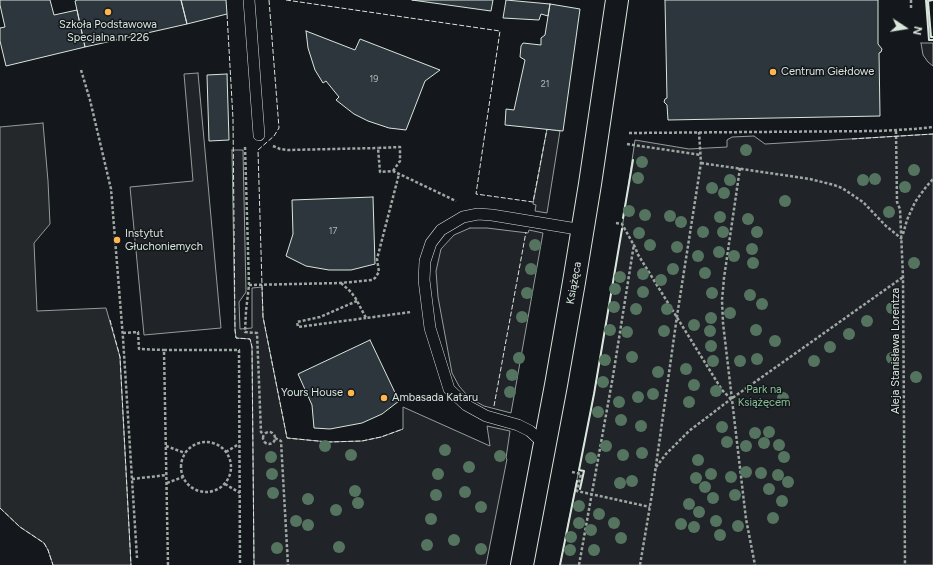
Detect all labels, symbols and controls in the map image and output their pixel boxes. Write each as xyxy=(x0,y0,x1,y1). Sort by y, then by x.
marker: Szkoła Podstawowa Specjalna nr 226 xyxy=(103,7,113,17)
north arrow xyxy=(885,8,925,48)
place label: Szkoła Podstawowa Specjalna nr 226 xyxy=(59,18,157,44)
text: N xyxy=(910,25,924,36)
place label: Centrum Giełdowe xyxy=(781,65,874,79)
marker: Centrum Giełdowe xyxy=(768,67,778,77)
house number: 19 xyxy=(370,74,378,84)
house number: 21 xyxy=(541,79,549,89)
house number: 17 xyxy=(329,226,337,236)
place label: Instytut Głuchoniemych xyxy=(125,227,203,253)
marker: Instytut Głuchoniemych xyxy=(112,235,122,245)
street label: Książęca xyxy=(564,261,584,305)
street label: Aleja Stanisława Lorentza xyxy=(889,288,903,414)
park label: Park na Książęcem xyxy=(738,383,790,409)
place label: Yours House xyxy=(281,386,343,400)
marker: Yours House xyxy=(346,388,356,398)
place label: Ambasada Kataru xyxy=(392,391,478,405)
marker: Ambasada Kataru xyxy=(379,393,389,403)

